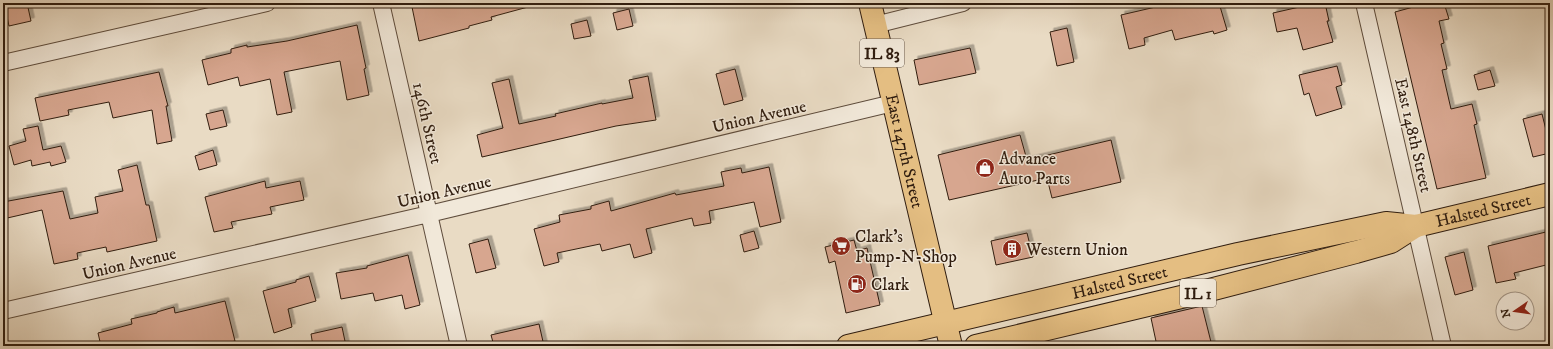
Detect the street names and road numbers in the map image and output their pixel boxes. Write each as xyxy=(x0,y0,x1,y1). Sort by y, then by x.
road number: IL 83 xyxy=(860,39,904,67)
street label: East 148th Street xyxy=(1389,76,1437,195)
street label: 146th Street xyxy=(407,80,447,167)
street label: East 147th Street xyxy=(880,92,928,211)
street label: Union Avenue xyxy=(710,95,808,138)
street label: Union Avenue xyxy=(395,170,493,213)
street label: Halsted Street xyxy=(1433,189,1534,233)
street label: Union Avenue xyxy=(80,242,178,285)
street label: Halsted Street xyxy=(1070,261,1170,305)
road number: IL 1 xyxy=(1180,279,1216,307)

